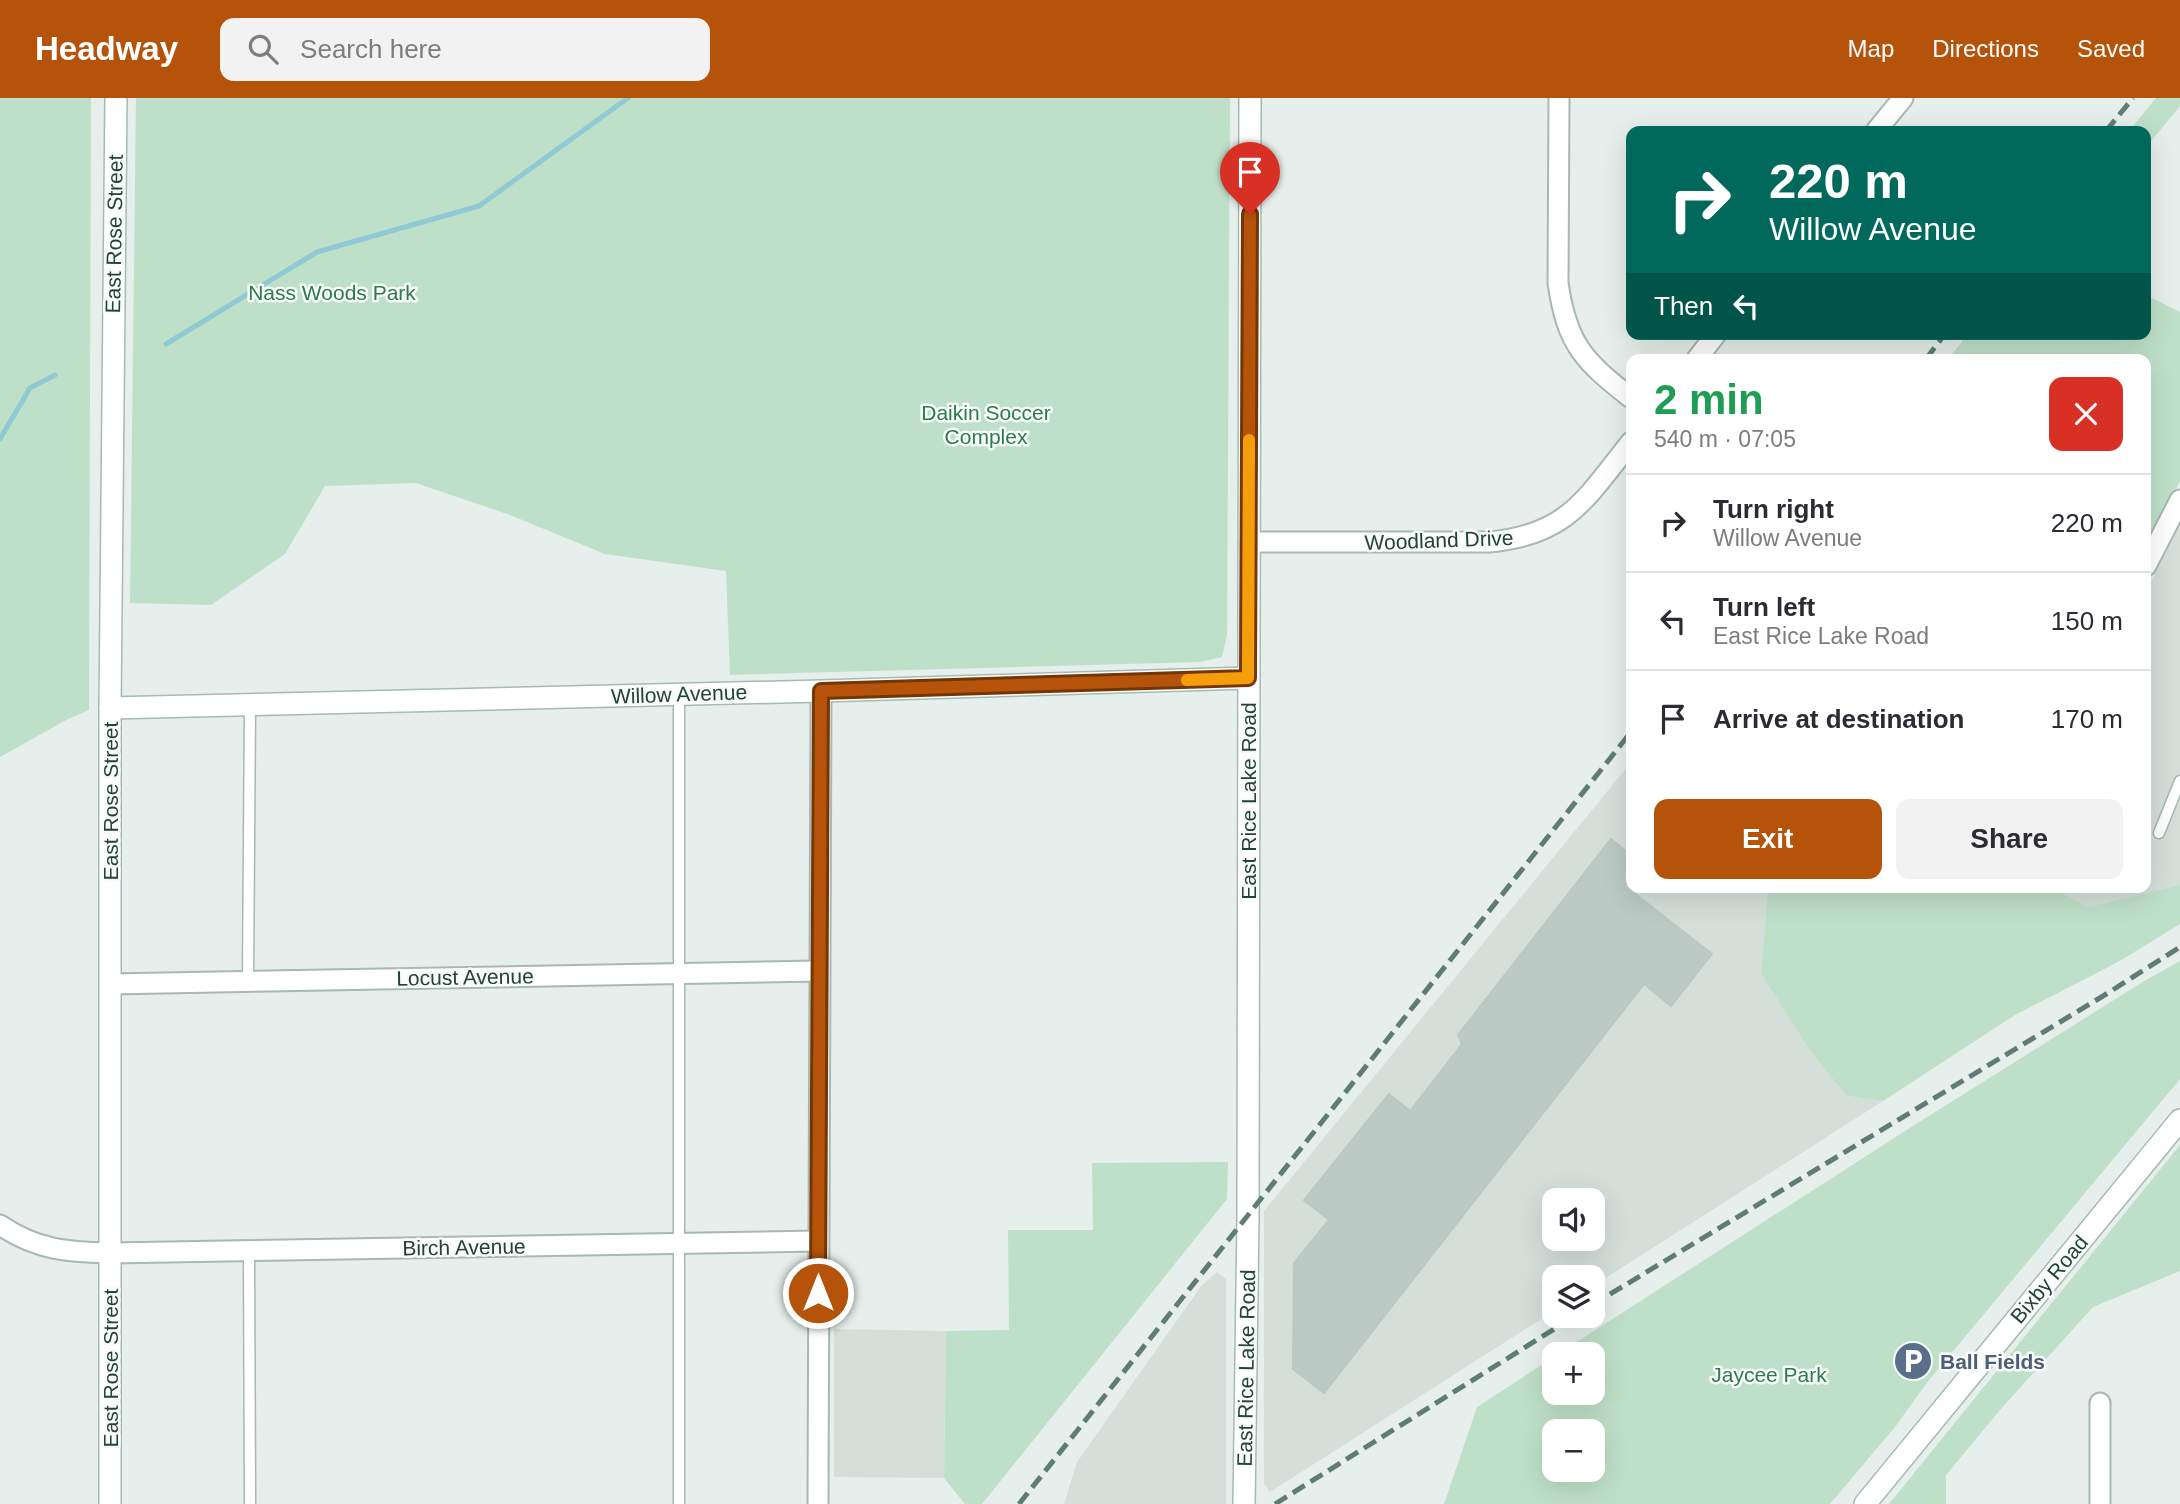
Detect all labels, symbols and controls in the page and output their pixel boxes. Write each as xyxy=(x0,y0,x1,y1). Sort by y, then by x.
search box xyxy=(220,18,710,81)
text: Headway xyxy=(35,30,178,67)
icon: search xyxy=(244,30,282,68)
text: Search here xyxy=(300,34,442,64)
text: Map xyxy=(1848,35,1894,62)
text: Directions xyxy=(1932,35,2039,62)
text: Saved xyxy=(2077,35,2145,62)
pin xyxy=(1220,142,1280,214)
icon: arrive xyxy=(1231,153,1269,191)
street label: East Rose Street xyxy=(101,154,127,314)
icon: right xyxy=(1654,154,1745,245)
text: 220 m xyxy=(1769,154,1908,208)
text: Willow Avenue xyxy=(1769,211,1977,247)
park label: Nass Woods Park xyxy=(248,281,416,304)
icon: left xyxy=(1727,287,1765,325)
text: Then xyxy=(1654,291,1713,321)
text: 2 min xyxy=(1654,376,1764,423)
button: close xyxy=(2049,377,2123,451)
park label: Daikin Soccer Complex xyxy=(921,401,1051,448)
text: 540 m · 07:05 xyxy=(1654,426,1796,452)
text: Turn right xyxy=(1713,494,1834,524)
icon: right xyxy=(1654,504,1692,542)
text: 220 m xyxy=(2051,508,2123,538)
text: Willow Avenue xyxy=(1713,525,1862,551)
street label: Woodland Drive xyxy=(1364,526,1514,554)
text: Turn left xyxy=(1713,592,1815,622)
icon: left xyxy=(1654,602,1692,640)
text: 150 m xyxy=(2051,606,2123,636)
text: East Rice Lake Road xyxy=(1713,623,1929,649)
street label: Willow Avenue xyxy=(611,680,747,708)
icon: arrive xyxy=(1654,700,1692,738)
street label: East Rice Lake Road xyxy=(1237,702,1260,900)
text: Arrive at destination xyxy=(1713,704,1964,734)
text: 170 m xyxy=(2051,704,2123,734)
street label: East Rose Street xyxy=(99,721,122,880)
button: Exit xyxy=(1654,799,1882,879)
button: Share xyxy=(1896,799,2123,879)
street label: Locust Avenue xyxy=(396,964,534,990)
map controls xyxy=(1542,1188,1605,1482)
button: sound xyxy=(1542,1188,1605,1251)
street label: Bixby Road xyxy=(2006,1230,2092,1328)
street label: Birch Avenue xyxy=(402,1234,526,1260)
position arrow xyxy=(781,1256,855,1330)
button: layers xyxy=(1542,1265,1605,1328)
street label: East Rice Lake Road xyxy=(1233,1269,1259,1467)
street label: East Rose Street xyxy=(99,1288,122,1447)
parking icon: Ball Fields xyxy=(1892,1340,1934,1382)
button: + xyxy=(1542,1342,1605,1405)
place label: Ball Fields xyxy=(1940,1350,2045,1373)
park label: Jaycee Park xyxy=(1711,1363,1827,1386)
button: − xyxy=(1542,1419,1605,1482)

